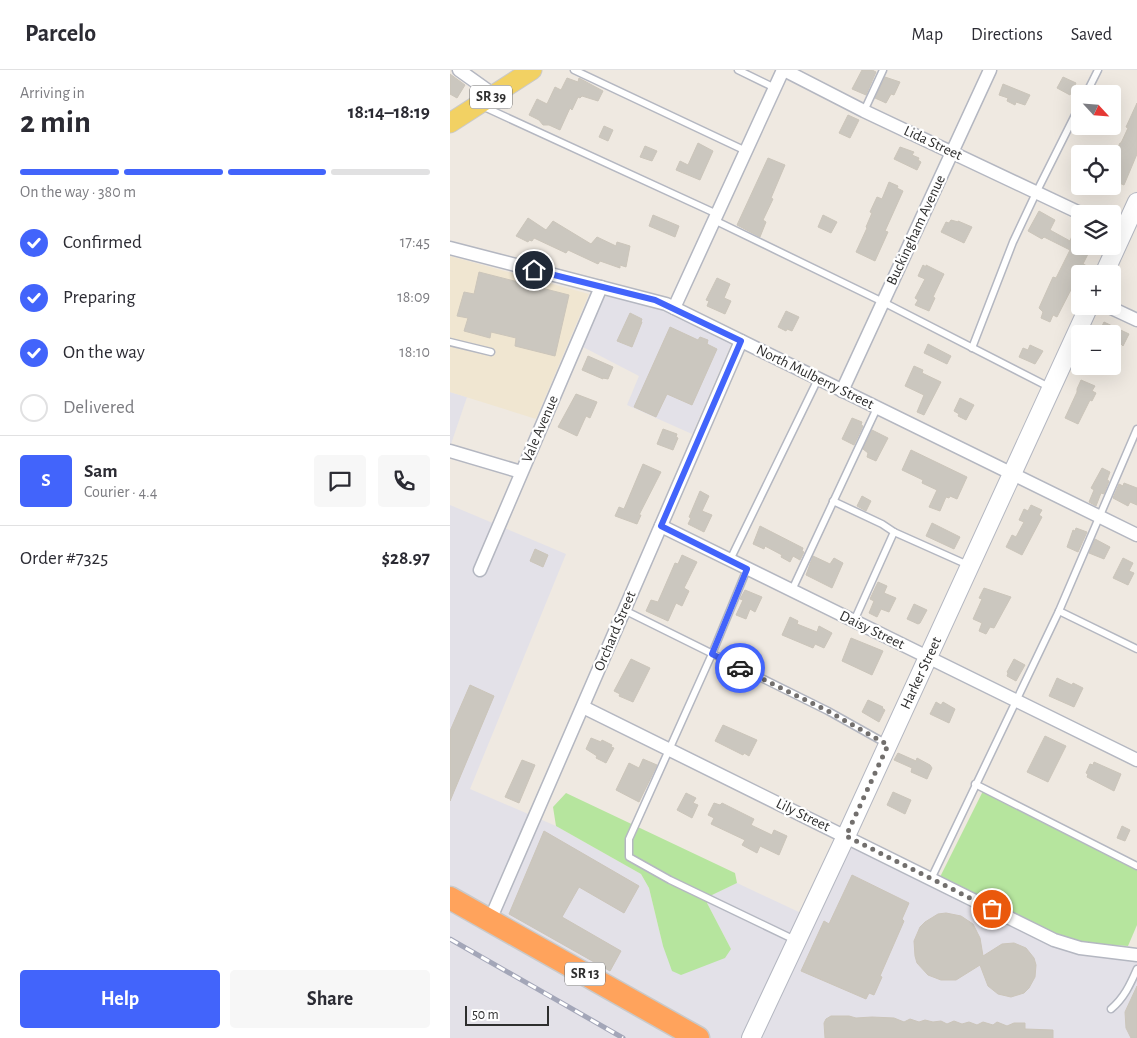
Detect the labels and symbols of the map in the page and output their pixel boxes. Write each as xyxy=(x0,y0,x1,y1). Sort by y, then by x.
north arrow xyxy=(1071,85,1121,135)
road number: SR 39 xyxy=(470,86,512,108)
street label: Lida Street xyxy=(902,123,965,163)
street label: Buckingham Avenue xyxy=(884,172,948,287)
pin xyxy=(513,249,555,291)
street label: North Mulberry Street xyxy=(754,342,876,412)
street label: Vale Avenue xyxy=(519,393,561,465)
street label: Orchard Street xyxy=(591,589,639,673)
street label: Daisy Street xyxy=(837,608,907,652)
street label: Harker Street xyxy=(898,634,944,711)
courier xyxy=(715,643,765,693)
street label: Lily Street xyxy=(774,796,832,834)
pin xyxy=(971,888,1013,930)
road number: SR 13 xyxy=(565,962,605,986)
scale bar xyxy=(465,1003,549,1026)

